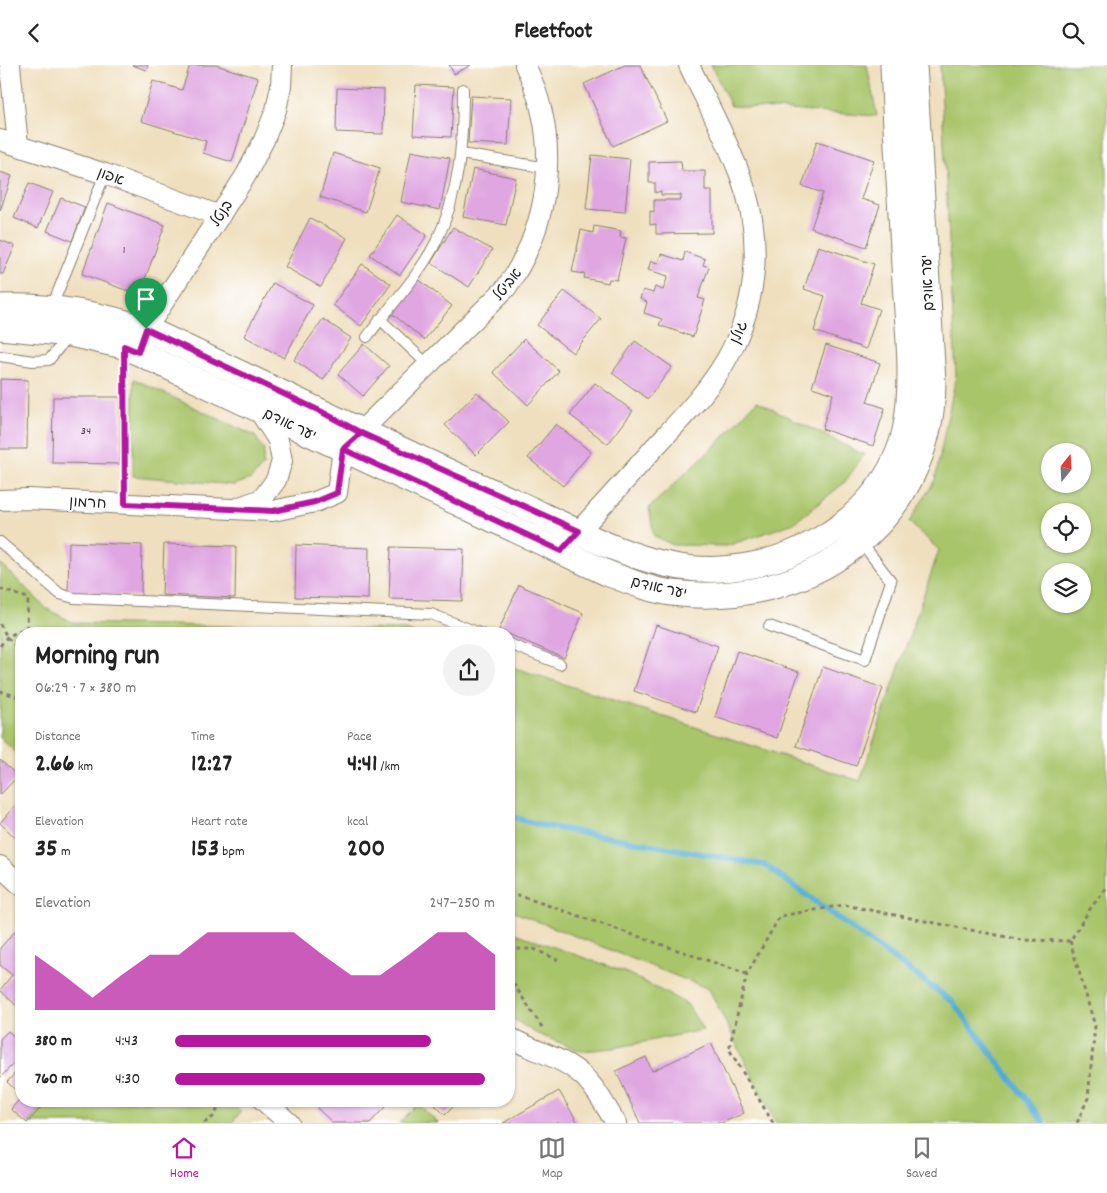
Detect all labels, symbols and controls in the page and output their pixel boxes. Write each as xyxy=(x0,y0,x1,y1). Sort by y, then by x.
text: Fleetfoot xyxy=(515,17,592,48)
icon: back xyxy=(20,19,48,47)
icon: search xyxy=(1059,19,1087,47)
street label: אפון xyxy=(94,163,127,193)
street label: בנטל xyxy=(206,196,240,232)
house number: 1 xyxy=(123,242,125,259)
street label: יער אודם xyxy=(917,254,941,312)
street label: אביטל xyxy=(489,264,528,306)
pin xyxy=(125,278,167,329)
icon: arrive xyxy=(132,285,160,313)
street label: גולן xyxy=(725,318,755,348)
street label: יער אודם xyxy=(259,404,320,448)
house number: 34 xyxy=(81,423,91,440)
north arrow xyxy=(1041,443,1091,493)
map controls xyxy=(1041,443,1091,613)
street label: חרמון xyxy=(69,492,107,516)
button: locate xyxy=(1041,503,1091,553)
button: layers xyxy=(1041,563,1091,613)
street label: יער אודם xyxy=(628,572,689,606)
text: Morning run xyxy=(35,638,159,678)
button: share xyxy=(443,644,495,696)
text: 06:29 · 7 × 380 m xyxy=(35,677,136,700)
text: Distance xyxy=(35,727,81,747)
text: Time xyxy=(191,727,215,747)
text: Pace xyxy=(347,727,372,747)
text: 2.66 xyxy=(35,747,75,783)
text: 12:27 xyxy=(191,747,232,783)
text: 4:41 xyxy=(347,747,377,783)
text: km xyxy=(75,757,93,777)
text: /km xyxy=(377,757,400,777)
text: Elevation xyxy=(35,812,84,832)
text: Heart rate xyxy=(191,812,248,832)
text: kcal xyxy=(347,812,368,832)
text: 35 xyxy=(35,832,58,868)
text: 153 xyxy=(191,832,219,868)
text: 200 xyxy=(347,832,385,868)
text: m xyxy=(58,842,71,862)
text: bpm xyxy=(219,842,245,862)
text: Elevation xyxy=(35,892,91,915)
text: 247–250 m xyxy=(430,892,495,915)
text: 380 m xyxy=(35,1030,72,1053)
text: 4:43 xyxy=(115,1030,138,1053)
text: 760 m xyxy=(35,1068,72,1091)
text: 4:30 xyxy=(115,1068,140,1091)
tab: Home xyxy=(170,1134,199,1184)
tab: Map xyxy=(538,1134,566,1184)
tab: Saved xyxy=(906,1134,937,1184)

